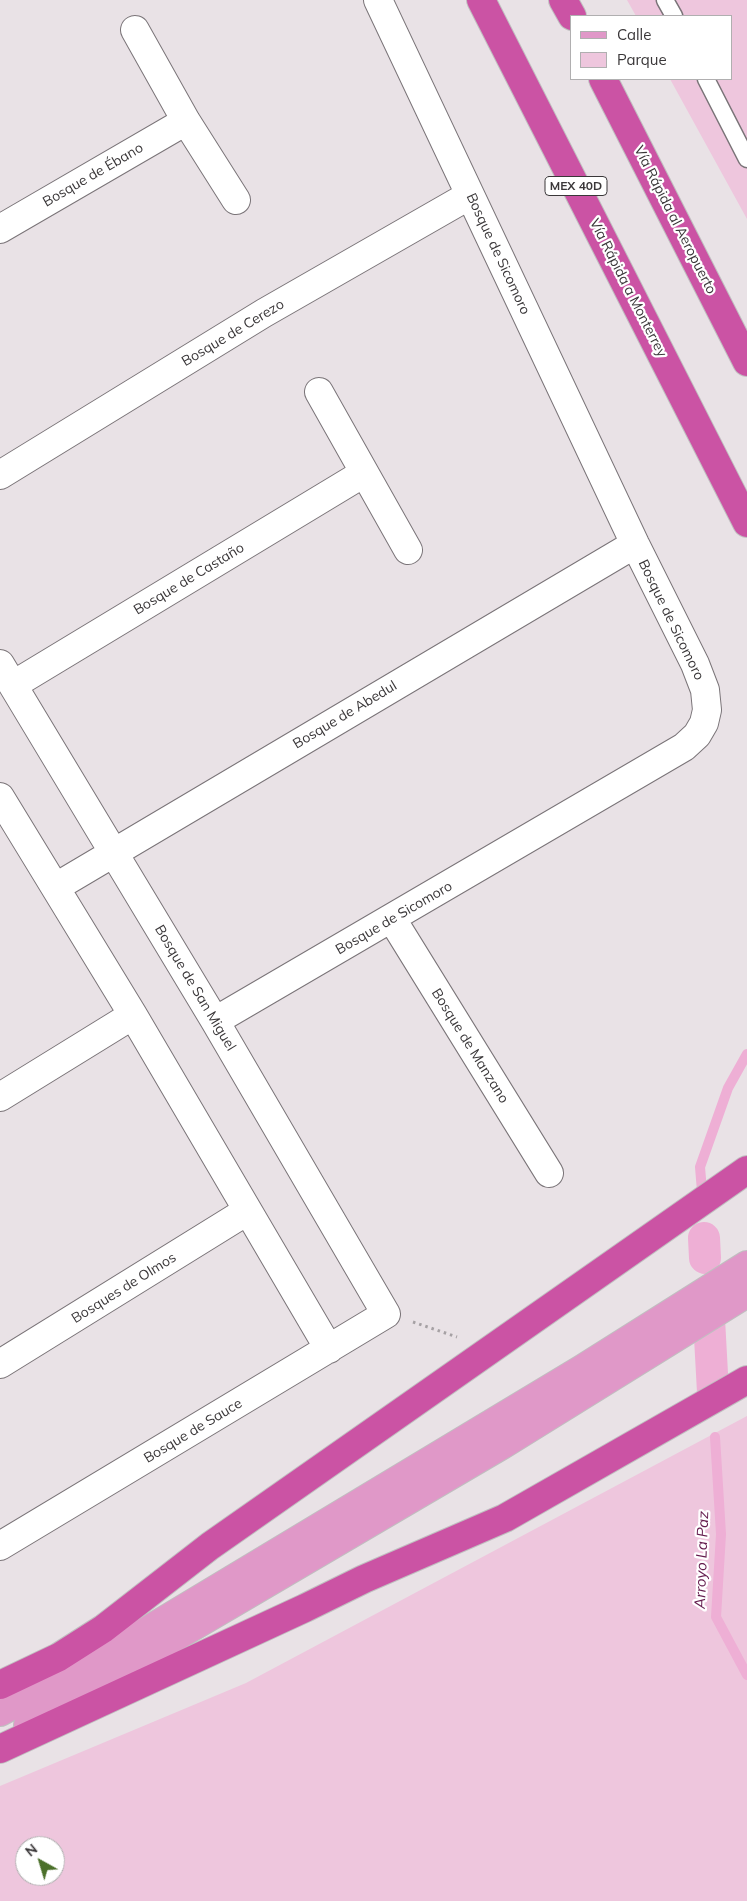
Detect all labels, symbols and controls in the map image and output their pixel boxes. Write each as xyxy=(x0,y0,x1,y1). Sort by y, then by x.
legend xyxy=(570,15,732,80)
text: Calle xyxy=(617,25,651,44)
text: Parque xyxy=(617,50,667,69)
street label: Bosque de Ébano xyxy=(40,139,146,211)
street label: Vía Rápida al Aeropuerto xyxy=(630,143,720,297)
road number: MEX 40D xyxy=(545,177,607,196)
street label: Bosque de Sicomoro xyxy=(462,191,534,317)
street label: Vía Rápida a Monterrey xyxy=(586,216,670,360)
street label: Bosque de Cerezo xyxy=(179,296,287,370)
street label: Bosque de Castaño xyxy=(131,539,247,619)
street label: Bosque de Sicomoro xyxy=(635,557,707,683)
street label: Bosque de Abedul xyxy=(290,677,400,753)
street label: Bosque de Sicomoro xyxy=(333,878,455,958)
street label: Bosque de San Miguel xyxy=(151,922,239,1054)
street label: Bosque de Manzano xyxy=(428,985,512,1107)
street label: Bosques de Olmos xyxy=(69,1249,179,1327)
street label: Bosque de Sauce xyxy=(141,1395,245,1467)
water label: Arroyo La Paz xyxy=(691,1511,713,1609)
north arrow xyxy=(15,1836,65,1886)
text: N xyxy=(21,1840,41,1860)

